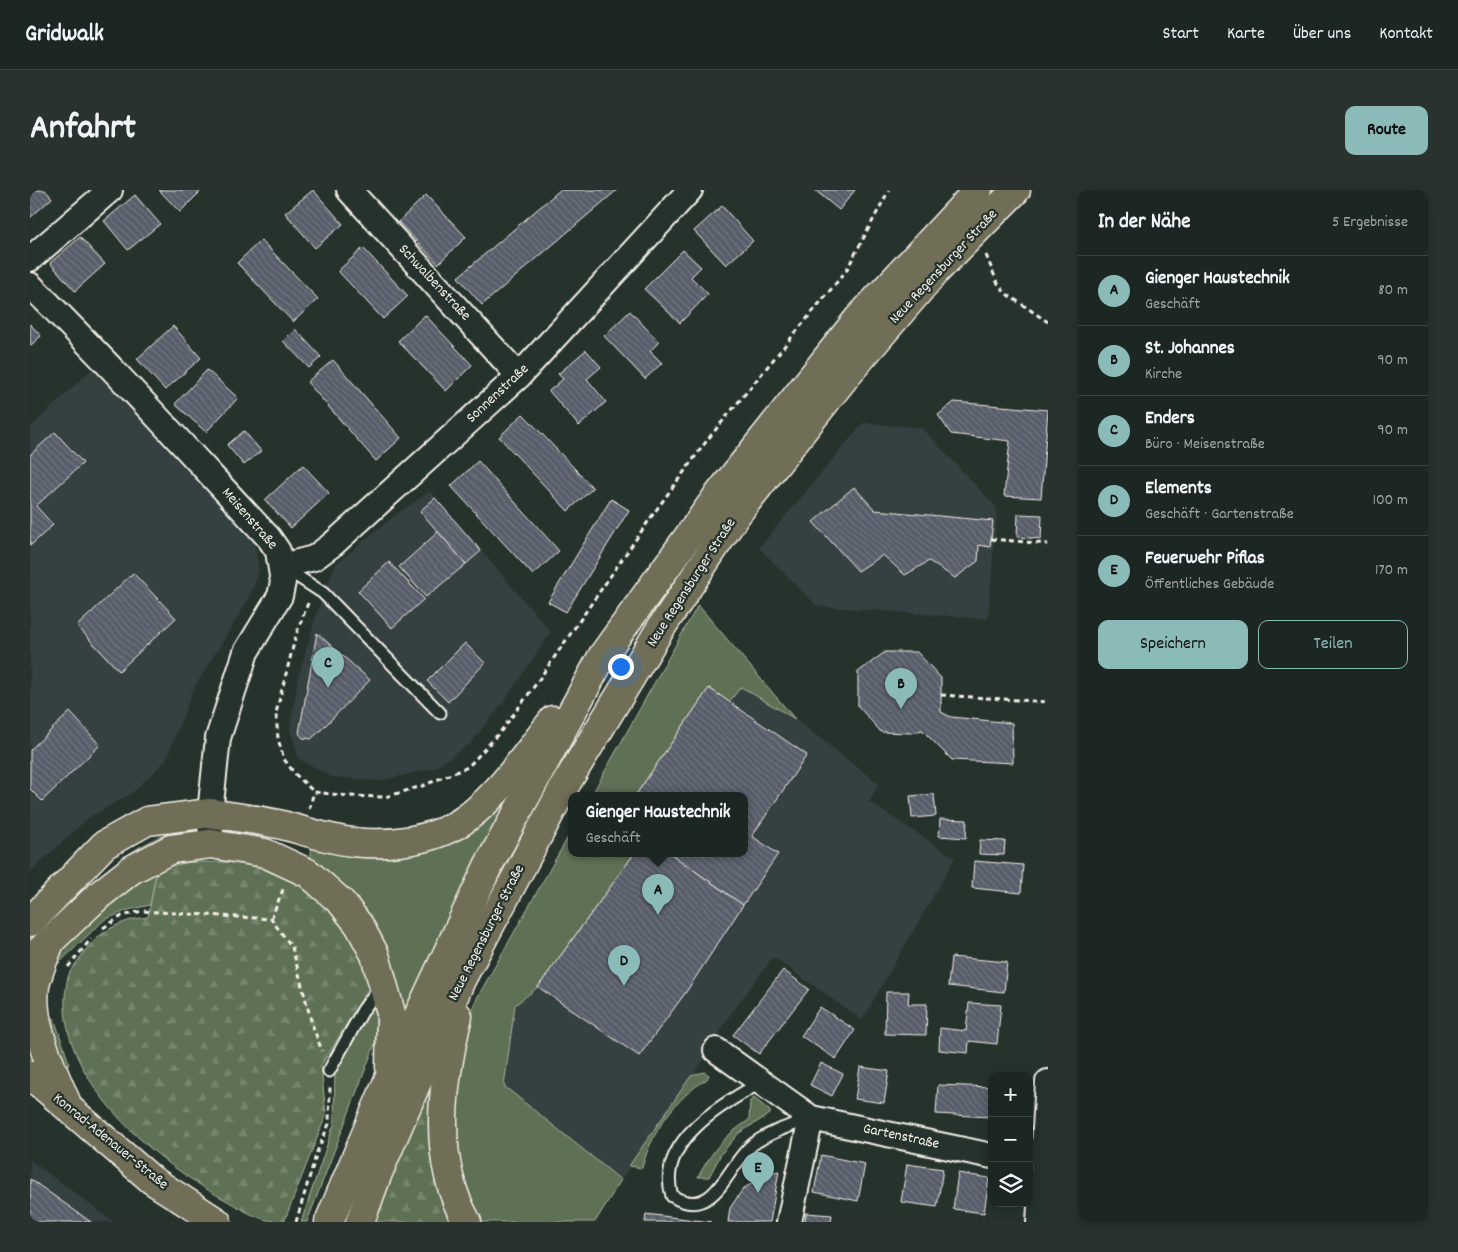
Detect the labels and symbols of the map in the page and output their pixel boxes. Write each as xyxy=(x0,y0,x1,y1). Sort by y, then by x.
street label: Neue Regensburger Straße xyxy=(885,204,1003,329)
street label: Schwalbenstraße xyxy=(393,240,476,327)
street label: Sonnenstraße xyxy=(462,359,535,429)
street label: Meisenstraße xyxy=(216,483,283,555)
street label: Neue Regensburger Straße xyxy=(642,514,742,652)
pin: C xyxy=(312,647,344,688)
your location xyxy=(608,654,634,680)
pin: B xyxy=(885,668,917,709)
street label: Neue Regensburger Straße xyxy=(443,861,531,1005)
pin: A xyxy=(642,874,674,915)
pin: D xyxy=(608,945,640,986)
street label: Konrad-Adenauer-Straße xyxy=(47,1088,173,1196)
street label: Gartenstraße xyxy=(861,1118,942,1156)
pin: E xyxy=(742,1152,774,1193)

